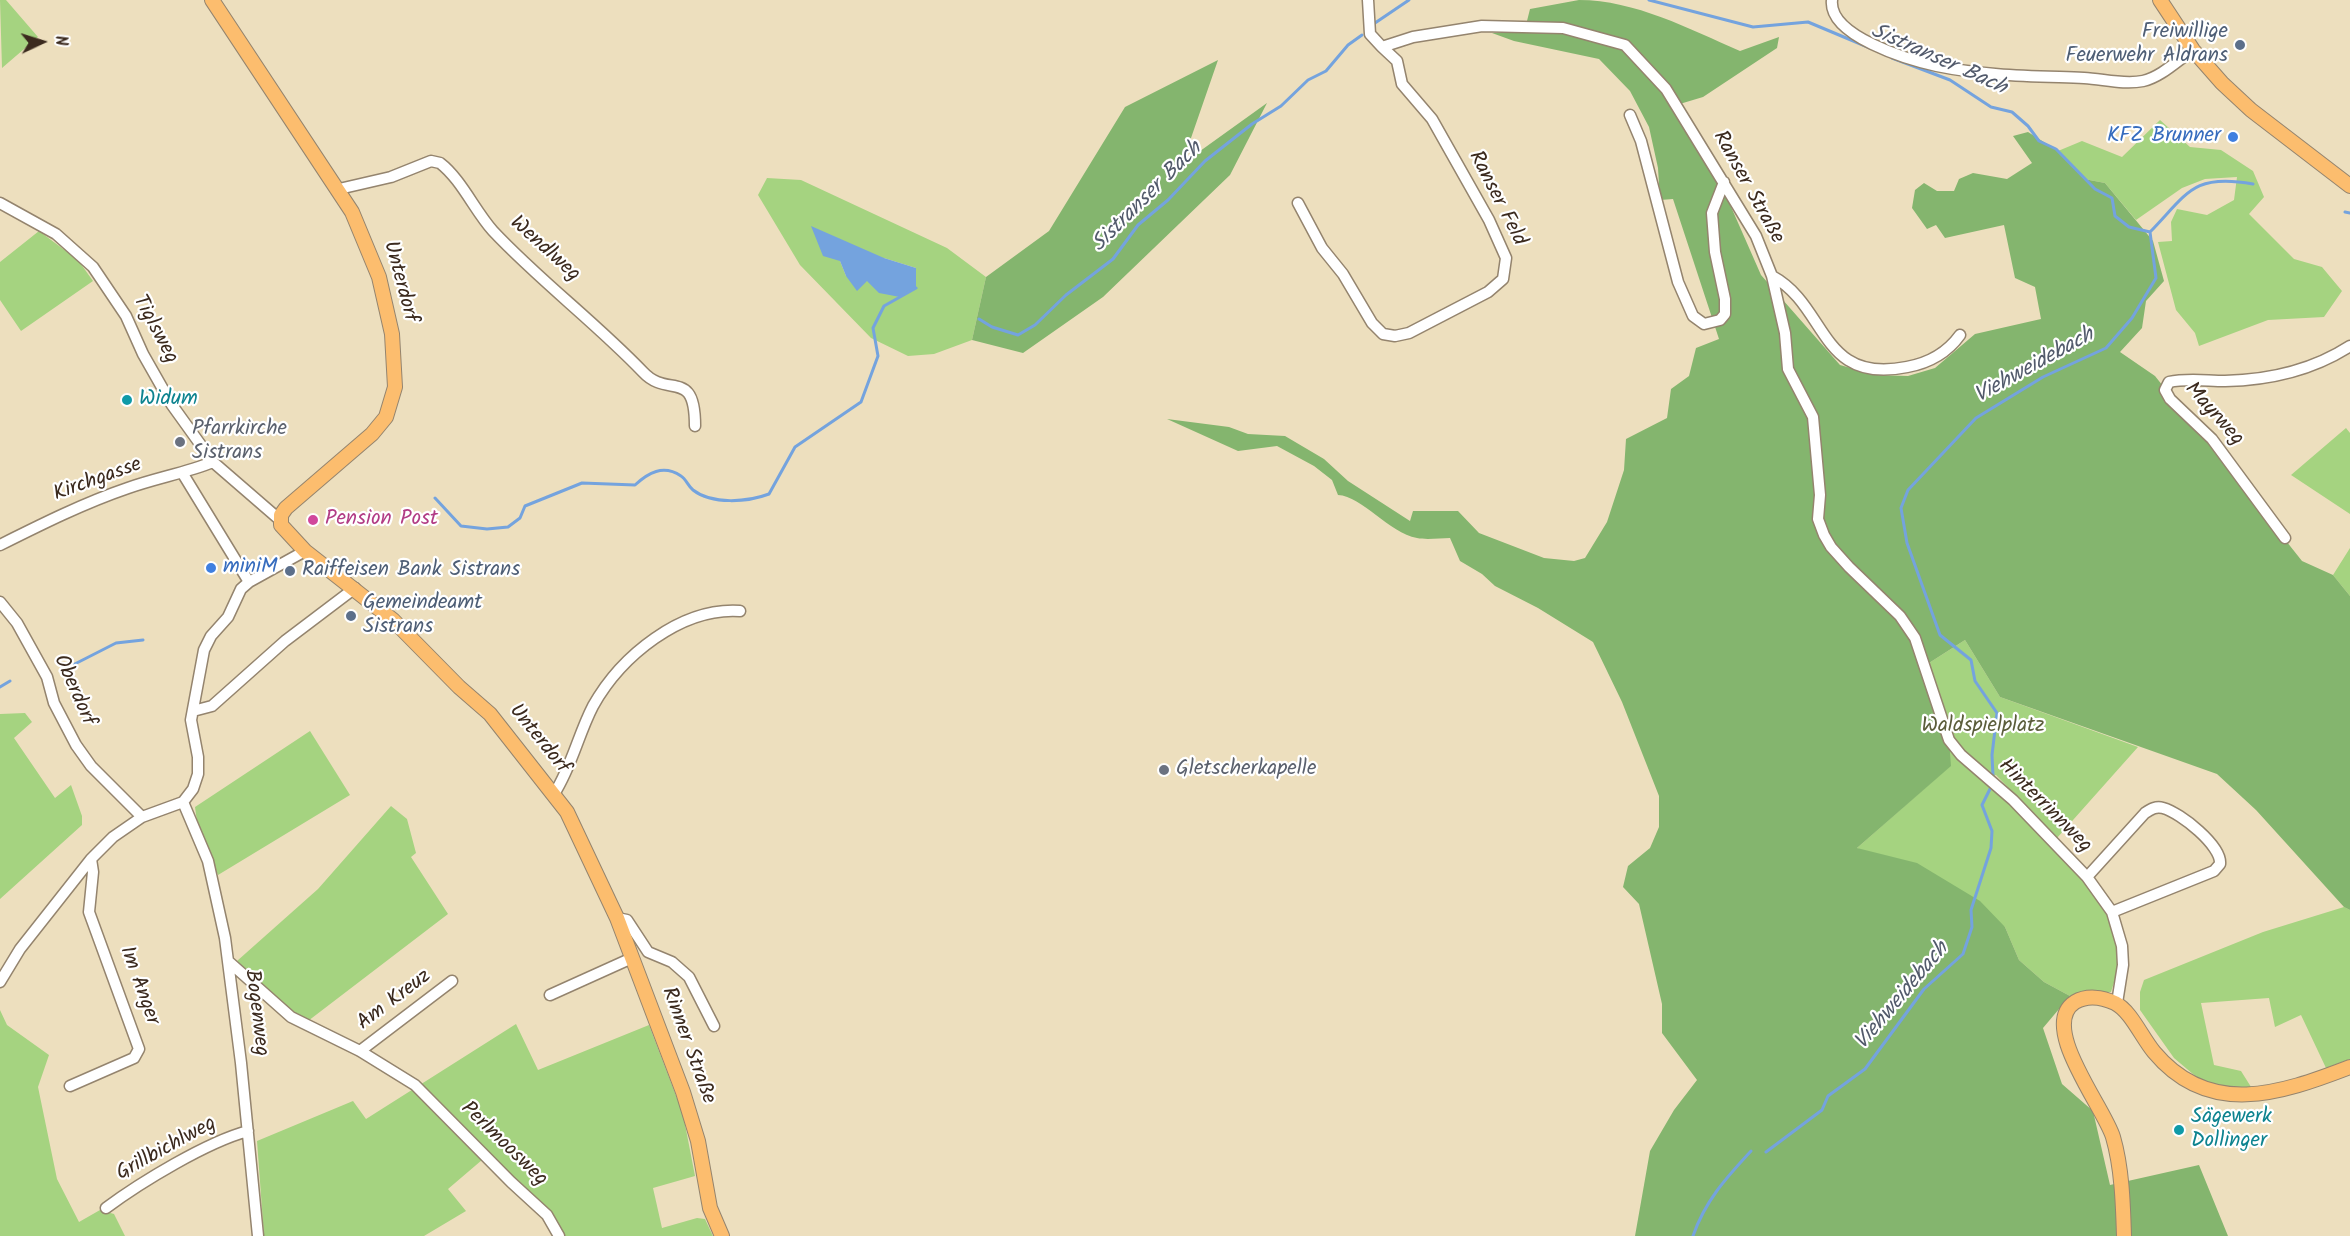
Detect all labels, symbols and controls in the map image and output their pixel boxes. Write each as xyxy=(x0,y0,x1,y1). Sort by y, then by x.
north arrow xyxy=(12,12,72,72)
water label: Sistranser Bach xyxy=(1866,19,2010,103)
place label: Freiwillige Feuerwehr Aldrans xyxy=(2066,20,2228,70)
text: N xyxy=(48,35,73,47)
marker: Freiwillige Feuerwehr Aldrans xyxy=(2233,38,2247,52)
place label: KFZ Brunner xyxy=(2107,124,2221,150)
street label: Ranser Straße xyxy=(1706,127,1788,249)
marker: KFZ Brunner xyxy=(2226,130,2240,144)
water label: Sistranser Bach xyxy=(1087,137,1209,259)
street label: Ranser Feld xyxy=(1461,147,1531,251)
street label: Wendlweg xyxy=(504,212,584,288)
street label: Unterdorf xyxy=(376,239,422,325)
street label: Tiglsweg xyxy=(126,291,182,369)
water label: Viehweidebach xyxy=(1970,323,2100,411)
street label: Mayrweg xyxy=(2178,378,2248,452)
place label: Widum xyxy=(139,387,198,413)
marker: Widum xyxy=(120,393,134,407)
place label: Pfarrkirche Sistrans xyxy=(192,417,287,467)
marker: Pfarrkirche Sistrans xyxy=(173,435,187,449)
street label: Kirchgasse xyxy=(50,453,146,509)
place label: Pension Post xyxy=(325,507,438,533)
marker: Pension Post xyxy=(306,513,320,527)
place label: miniM xyxy=(223,555,277,581)
place label: Raiffeisen Bank Sistrans xyxy=(302,558,520,584)
marker: miniM xyxy=(204,561,218,575)
marker: Raiffeisen Bank Sistrans xyxy=(283,564,297,578)
place label: Gemeindeamt Sistrans xyxy=(363,591,482,641)
marker: Gemeindeamt Sistrans xyxy=(344,609,358,623)
street label: Oberdorf xyxy=(46,652,100,730)
street label: Unterdorf xyxy=(502,700,574,780)
park label: Waldspielplatz xyxy=(1922,714,2044,740)
street label: Hinterrinnweg xyxy=(1992,755,2096,859)
place label: Gletscherkapelle xyxy=(1176,757,1316,783)
marker: Gletscherkapelle xyxy=(1157,763,1171,777)
water label: Viehweidebach xyxy=(1850,938,1956,1056)
street label: Im Anger xyxy=(112,943,164,1029)
street label: Am Kreuz xyxy=(353,965,437,1037)
street label: Bogenweg xyxy=(237,968,273,1058)
street label: Rinner Straße xyxy=(654,984,720,1108)
street label: Perlmoosweg xyxy=(454,1097,552,1193)
place label: Sägewerk Dollinger xyxy=(2191,1105,2272,1155)
street label: Grillbichlweg xyxy=(113,1112,221,1188)
marker: Sägewerk Dollinger xyxy=(2172,1123,2186,1137)

